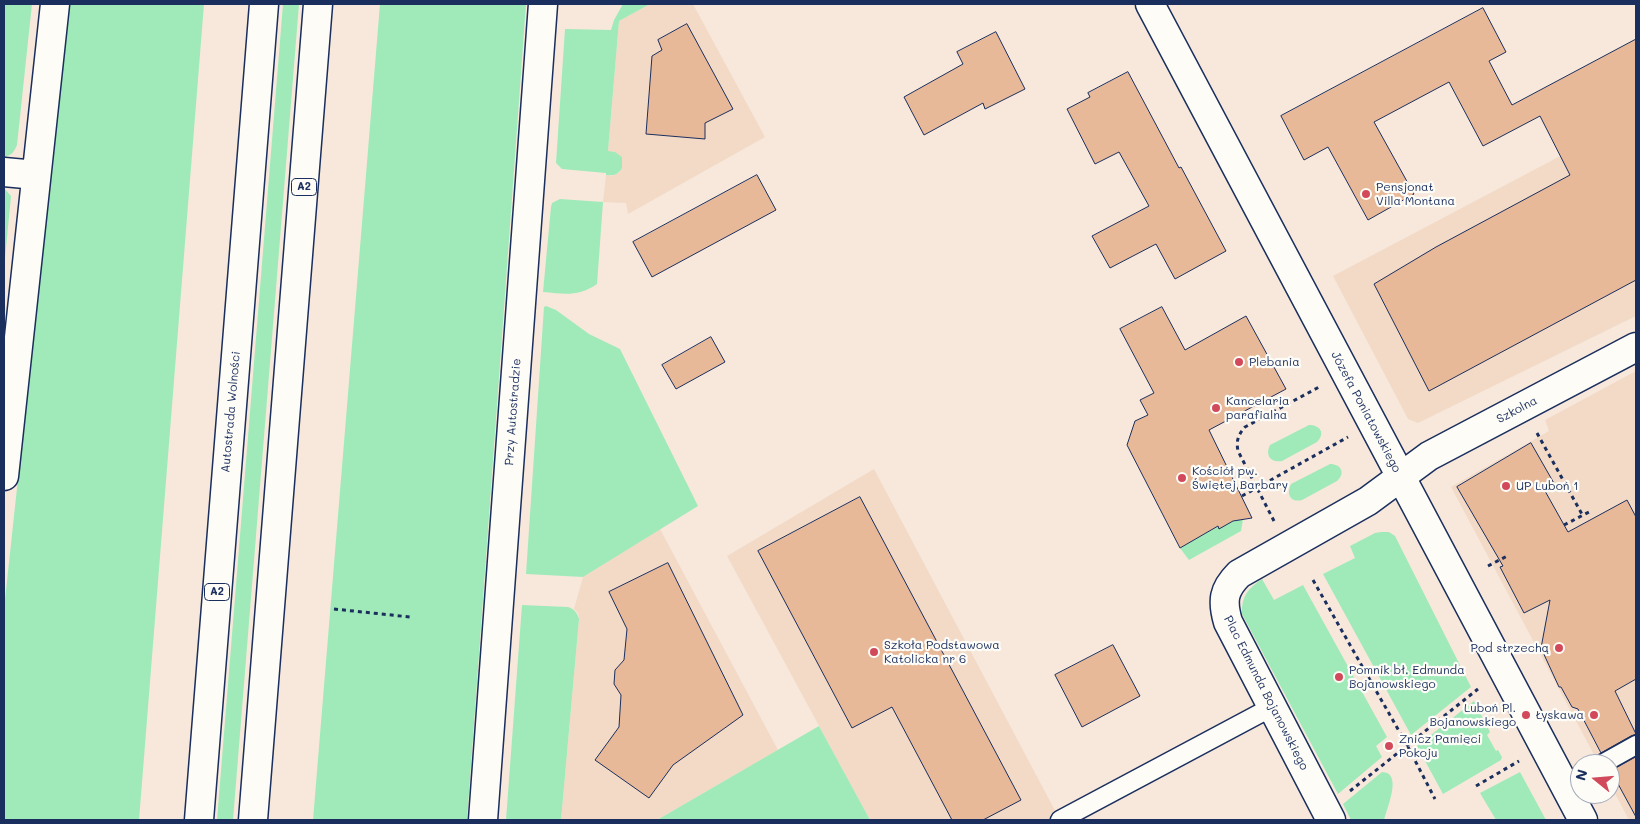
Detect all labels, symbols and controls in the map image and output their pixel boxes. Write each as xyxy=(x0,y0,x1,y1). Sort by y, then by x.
road number: A2 xyxy=(292,178,316,196)
place label: Pensjonat Villa Montana xyxy=(1376,180,1455,208)
marker: Pensjonat Villa Montana xyxy=(1360,188,1372,200)
street label: Józefa Poniatowskiego xyxy=(1328,349,1404,475)
street label: Autostrada Wolności xyxy=(219,351,243,473)
place label: Plebania xyxy=(1249,355,1300,369)
marker: Plebania xyxy=(1233,356,1245,368)
street label: Przy Autostradzie xyxy=(502,358,524,466)
street label: Szkolna xyxy=(1494,393,1540,427)
place label: Kancelaria parafialna xyxy=(1226,394,1290,422)
marker: Kancelaria parafialna xyxy=(1210,402,1222,414)
place label: Kościół pw. Świętej Barbary xyxy=(1192,464,1288,492)
marker: Kościół pw. Świętej Barbary xyxy=(1176,472,1188,484)
place label: UP Luboń 1 xyxy=(1516,479,1579,493)
marker: UP Luboń 1 xyxy=(1500,480,1512,492)
road number: A2 xyxy=(204,584,230,600)
street label: Plac Edmunda Bojanowskiego xyxy=(1221,613,1311,773)
place label: Szkoła Podstawowa Katolicka nr 6 xyxy=(884,638,1000,666)
place label: Pod strzechą xyxy=(1471,641,1549,655)
marker: Pod strzechą xyxy=(1553,642,1565,654)
marker: Szkoła Podstawowa Katolicka nr 6 xyxy=(868,646,880,658)
place label: Pomnik bł. Edmunda Bojanowskiego xyxy=(1349,663,1465,691)
marker: Pomnik bł. Edmunda Bojanowskiego xyxy=(1333,671,1345,683)
place label: Luboń Pl. Bojanowskiego xyxy=(1429,701,1516,729)
place label: Łyskawa xyxy=(1536,708,1584,722)
marker: Luboń Pl. Bojanowskiego xyxy=(1520,709,1532,721)
marker: Łyskawa xyxy=(1588,709,1600,721)
place label: Znicz Pamięci Pokoju xyxy=(1399,732,1481,760)
marker: Znicz Pamięci Pokoju xyxy=(1383,740,1395,752)
north arrow xyxy=(1570,754,1620,804)
text: N xyxy=(1570,767,1592,783)

